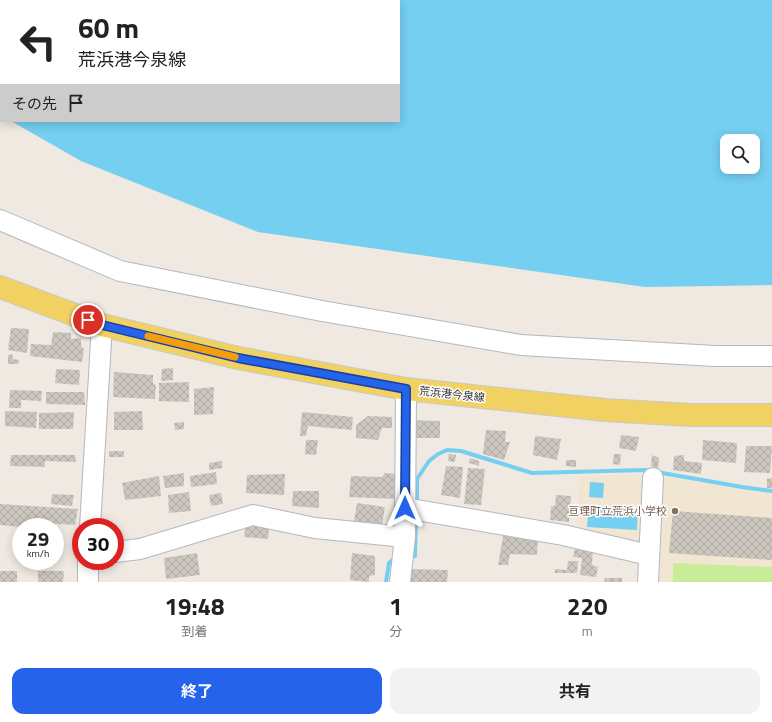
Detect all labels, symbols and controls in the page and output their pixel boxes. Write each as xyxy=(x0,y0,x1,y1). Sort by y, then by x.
text: 60 m xyxy=(78,6,139,49)
icon: left xyxy=(12,16,64,68)
text: 荒浜港今泉線 xyxy=(78,46,186,73)
text: その先 xyxy=(12,92,57,115)
icon: arrive xyxy=(65,92,87,114)
map controls xyxy=(720,134,760,174)
button: search xyxy=(720,134,760,174)
pin xyxy=(71,303,105,337)
icon: arrive xyxy=(77,309,99,331)
street label: 荒浜港今泉線 xyxy=(418,383,486,405)
position arrow xyxy=(384,487,426,529)
place label: 亘理町立荒浜小学校 xyxy=(568,503,667,519)
marker: 亘理町立荒浜小学校 xyxy=(670,506,680,516)
speed limit sign: 30 xyxy=(72,518,124,570)
text: 29 xyxy=(27,523,49,554)
text: km/h xyxy=(27,546,49,561)
text: 19:48 xyxy=(165,588,224,624)
text: 1 xyxy=(389,588,403,624)
text: 220 xyxy=(567,588,607,624)
text: 到着 xyxy=(182,621,208,641)
text: 分 xyxy=(389,621,402,641)
text: m xyxy=(582,621,593,641)
button: 終了 xyxy=(12,668,382,714)
button: 共有 xyxy=(390,668,760,714)

